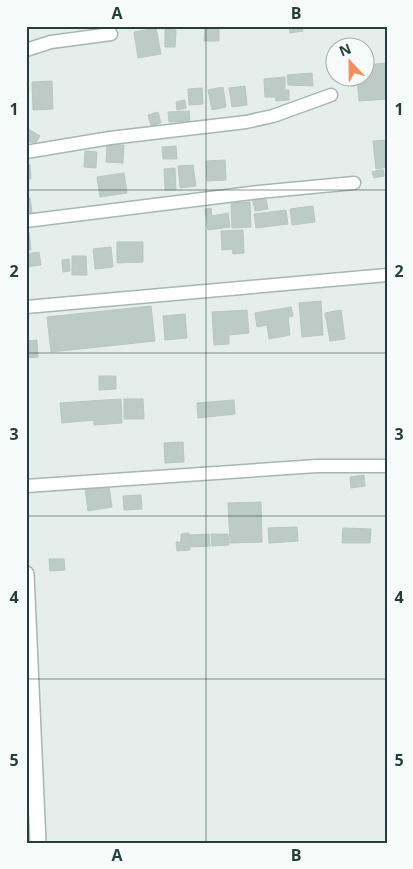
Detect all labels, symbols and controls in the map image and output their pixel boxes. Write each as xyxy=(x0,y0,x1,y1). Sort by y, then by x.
text: A xyxy=(111,2,123,24)
text: B xyxy=(291,2,301,24)
north arrow xyxy=(326,38,376,88)
text: N xyxy=(336,39,354,60)
text: 1 xyxy=(9,98,19,120)
text: 1 xyxy=(394,98,404,120)
text: 2 xyxy=(9,260,19,282)
text: 2 xyxy=(394,260,404,282)
text: 3 xyxy=(9,423,19,445)
text: 3 xyxy=(394,423,404,445)
text: 4 xyxy=(9,586,19,608)
text: 4 xyxy=(394,586,404,608)
text: 5 xyxy=(9,749,19,771)
text: 5 xyxy=(394,749,404,771)
text: A xyxy=(111,844,123,866)
text: B xyxy=(291,844,301,866)

